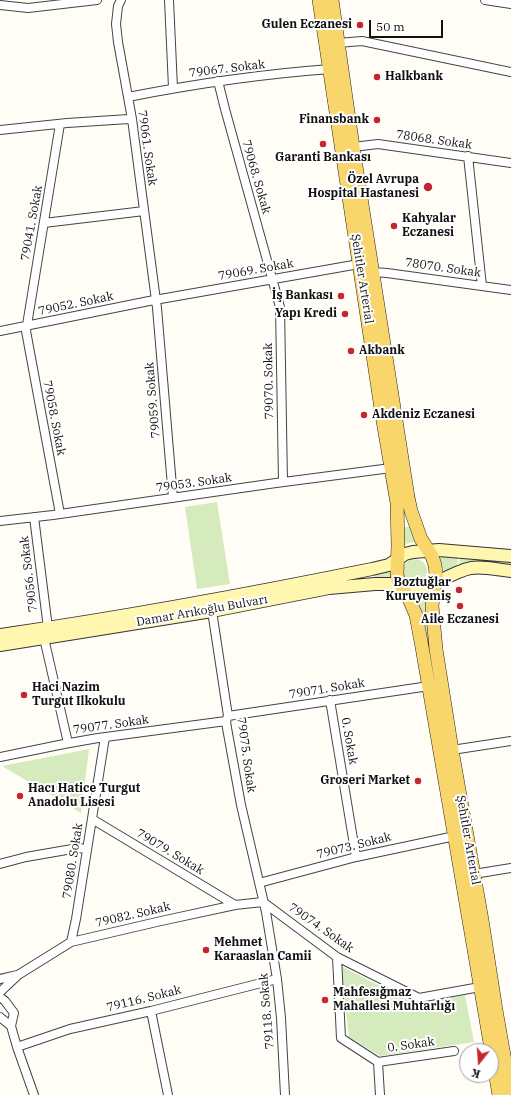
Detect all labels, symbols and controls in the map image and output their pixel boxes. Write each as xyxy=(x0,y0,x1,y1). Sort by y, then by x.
scale bar xyxy=(371,12,445,38)
place label: Gulen Eczanesi xyxy=(261,18,352,32)
text: 50 m xyxy=(376,19,405,34)
marker: Gulen Eczanesi xyxy=(355,20,365,30)
street label: 79067. Sokak xyxy=(188,57,266,81)
place label: Halkbank xyxy=(385,70,443,84)
marker: Halkbank xyxy=(372,72,382,82)
street label: 79061. Sokak xyxy=(135,109,159,187)
place label: Finansbank xyxy=(299,113,369,127)
marker: Finansbank xyxy=(372,115,382,125)
street label: 78068. Sokak xyxy=(395,128,473,152)
street label: 79068. Sokak xyxy=(239,138,273,216)
marker: Garanti Bankası xyxy=(318,139,328,149)
place label: Garanti Bankası xyxy=(275,151,371,165)
place label: Özel Avrupa Hospital Hastanesi xyxy=(308,173,419,201)
marker: Özel Avrupa Hospital Hastanesi xyxy=(422,181,434,193)
street label: 79041. Sokak xyxy=(18,184,46,262)
place label: Kahyalar Eczanesi xyxy=(402,212,456,240)
marker: Kahyalar Eczanesi xyxy=(389,221,399,231)
street label: Şehitler Arterial xyxy=(348,233,376,325)
street label: 79069. Sokak xyxy=(217,256,295,284)
street label: 78070. Sokak xyxy=(404,256,482,280)
street label: 79052. Sokak xyxy=(37,289,115,319)
place label: İş Bankası xyxy=(272,289,333,303)
marker: İş Bankası xyxy=(336,291,346,301)
place label: Yapı Kredi xyxy=(275,307,337,321)
marker: Yapı Kredi xyxy=(340,309,350,319)
street label: 79070. Sokak xyxy=(261,343,277,419)
place label: Akbank xyxy=(359,344,405,358)
marker: Akbank xyxy=(346,346,356,356)
street label: 79059. Sokak xyxy=(142,361,164,439)
street label: 79058. Sokak xyxy=(40,379,68,457)
place label: Akdeniz Eczanesi xyxy=(372,408,475,422)
marker: Akdeniz Eczanesi xyxy=(359,410,369,420)
street label: 79053. Sokak xyxy=(155,471,233,495)
street label: 79056. Sokak xyxy=(17,535,41,613)
place label: Boztuğlar Kuruyemiş xyxy=(385,576,451,604)
marker: Boztuğlar Kuruyemiş xyxy=(454,585,464,595)
street label: Damar Arıkoğlu Bulvarı xyxy=(135,592,269,630)
marker: Aile Eczanesi xyxy=(455,601,465,611)
place label: Aile Eczanesi xyxy=(421,613,499,627)
street label: 79071. Sokak xyxy=(288,676,366,702)
place label: Haci Nazim Turgut Ilkokulu xyxy=(32,681,126,709)
marker: Haci Nazim Turgut Ilkokulu xyxy=(19,690,29,700)
street label: 79077. Sokak xyxy=(72,713,150,737)
street label: 79075. Sokak xyxy=(234,716,258,794)
street label: 0. Sokak xyxy=(338,716,360,766)
place label: Groseri Market xyxy=(320,774,410,788)
marker: Groseri Market xyxy=(413,776,423,786)
place label: Hacı Hatice Turgut Anadolu Lisesi xyxy=(28,782,140,810)
marker: Hacı Hatice Turgut Anadolu Lisesi xyxy=(15,791,25,801)
street label: Şehitler Arterial xyxy=(453,794,483,886)
street label: 79080. Sokak xyxy=(60,822,86,900)
street label: 79079. Sokak xyxy=(134,826,206,878)
street label: 79073. Sokak xyxy=(315,830,393,862)
street label: 79082. Sokak xyxy=(94,899,172,931)
street label: 79074. Sokak xyxy=(286,900,356,956)
place label: Mehmet Karaaslan Camii xyxy=(214,936,312,964)
marker: Mehmet Karaaslan Camii xyxy=(201,945,211,955)
street label: 79118. Sokak xyxy=(256,972,278,1050)
street label: 79116. Sokak xyxy=(105,983,183,1015)
place label: Mahfesığmaz Mahallesi Muhtarlığı xyxy=(333,986,455,1014)
marker: Mahfesığmaz Mahallesi Muhtarlığı xyxy=(320,995,330,1005)
street label: 0. Sokak xyxy=(386,1035,436,1055)
north arrow xyxy=(459,1043,499,1083)
text: K xyxy=(470,1066,482,1081)

